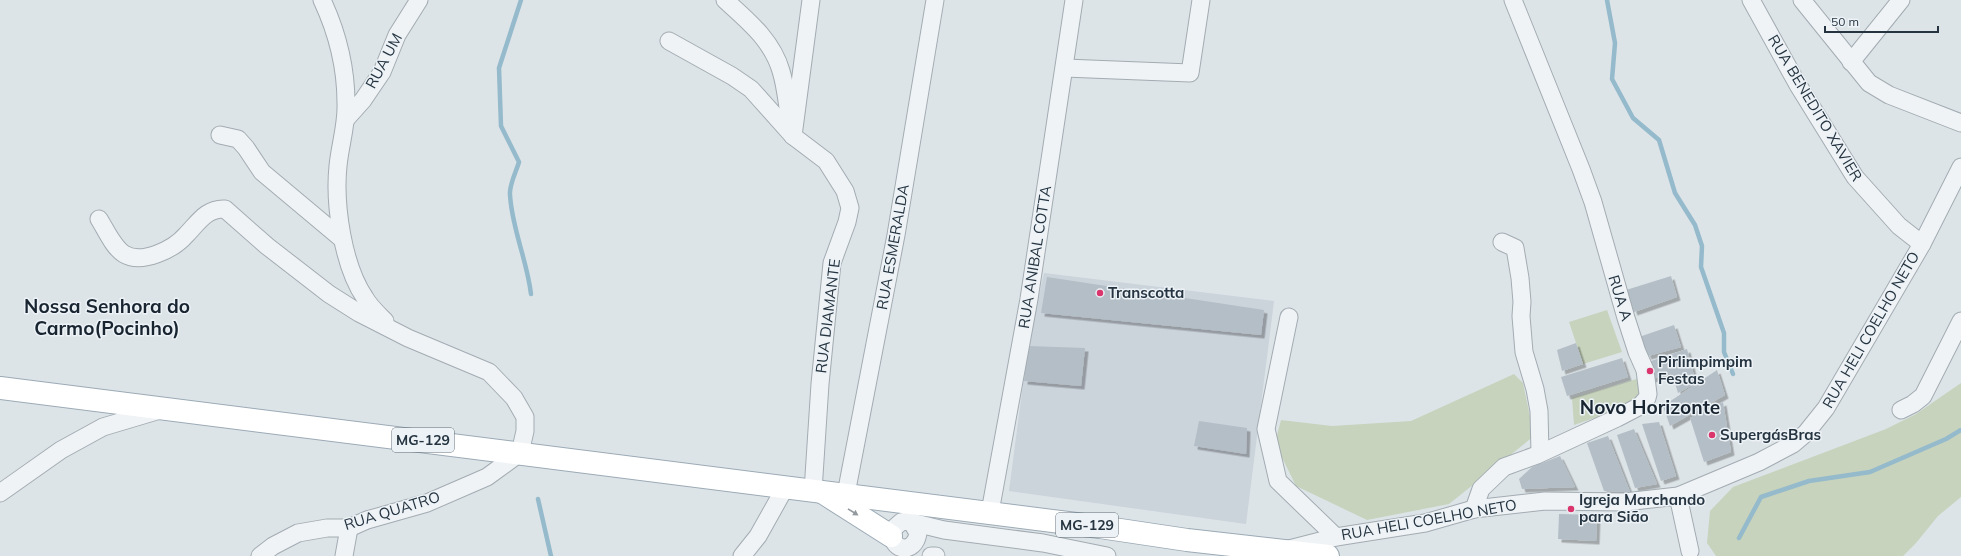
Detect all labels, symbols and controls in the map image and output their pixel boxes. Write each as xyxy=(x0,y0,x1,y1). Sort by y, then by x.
scale bar xyxy=(1825,8,1938,34)
text: 50 m xyxy=(1831,14,1859,29)
street label: RUA UM xyxy=(361,30,406,92)
street label: RUA BENEDITO XAVIER xyxy=(1764,31,1867,184)
street label: RUA ESMERALDA xyxy=(872,183,913,311)
street label: RUA ANIBAL COTTA xyxy=(1014,184,1055,330)
street label: RUA HELI COELHO NETO xyxy=(1818,248,1923,411)
street label: RUA DIAMANTE xyxy=(811,257,844,374)
street label: RUA A xyxy=(1604,272,1636,323)
place label: Transcotta xyxy=(1108,283,1184,302)
marker: Transcotta xyxy=(1095,288,1105,298)
district label: Nossa Senhora do Carmo(Pocinho) xyxy=(24,294,190,340)
place label: Pirlimpimpim Festas xyxy=(1658,352,1753,388)
marker: Pirlimpimpim Festas xyxy=(1645,366,1655,376)
district label: Novo Horizonte xyxy=(1580,395,1720,419)
place label: SupergásBras xyxy=(1720,425,1821,444)
road number: MG-129 xyxy=(392,428,454,452)
marker: SupergásBras xyxy=(1707,430,1717,440)
street label: RUA QUATRO xyxy=(342,487,442,534)
place label: Igreja Marchando para Sião xyxy=(1579,490,1705,526)
street label: RUA HELI COELHO NETO xyxy=(1340,495,1518,544)
marker: Igreja Marchando para Sião xyxy=(1566,504,1576,514)
one-way arrow xyxy=(848,508,858,516)
road number: MG-129 xyxy=(1056,513,1118,537)

